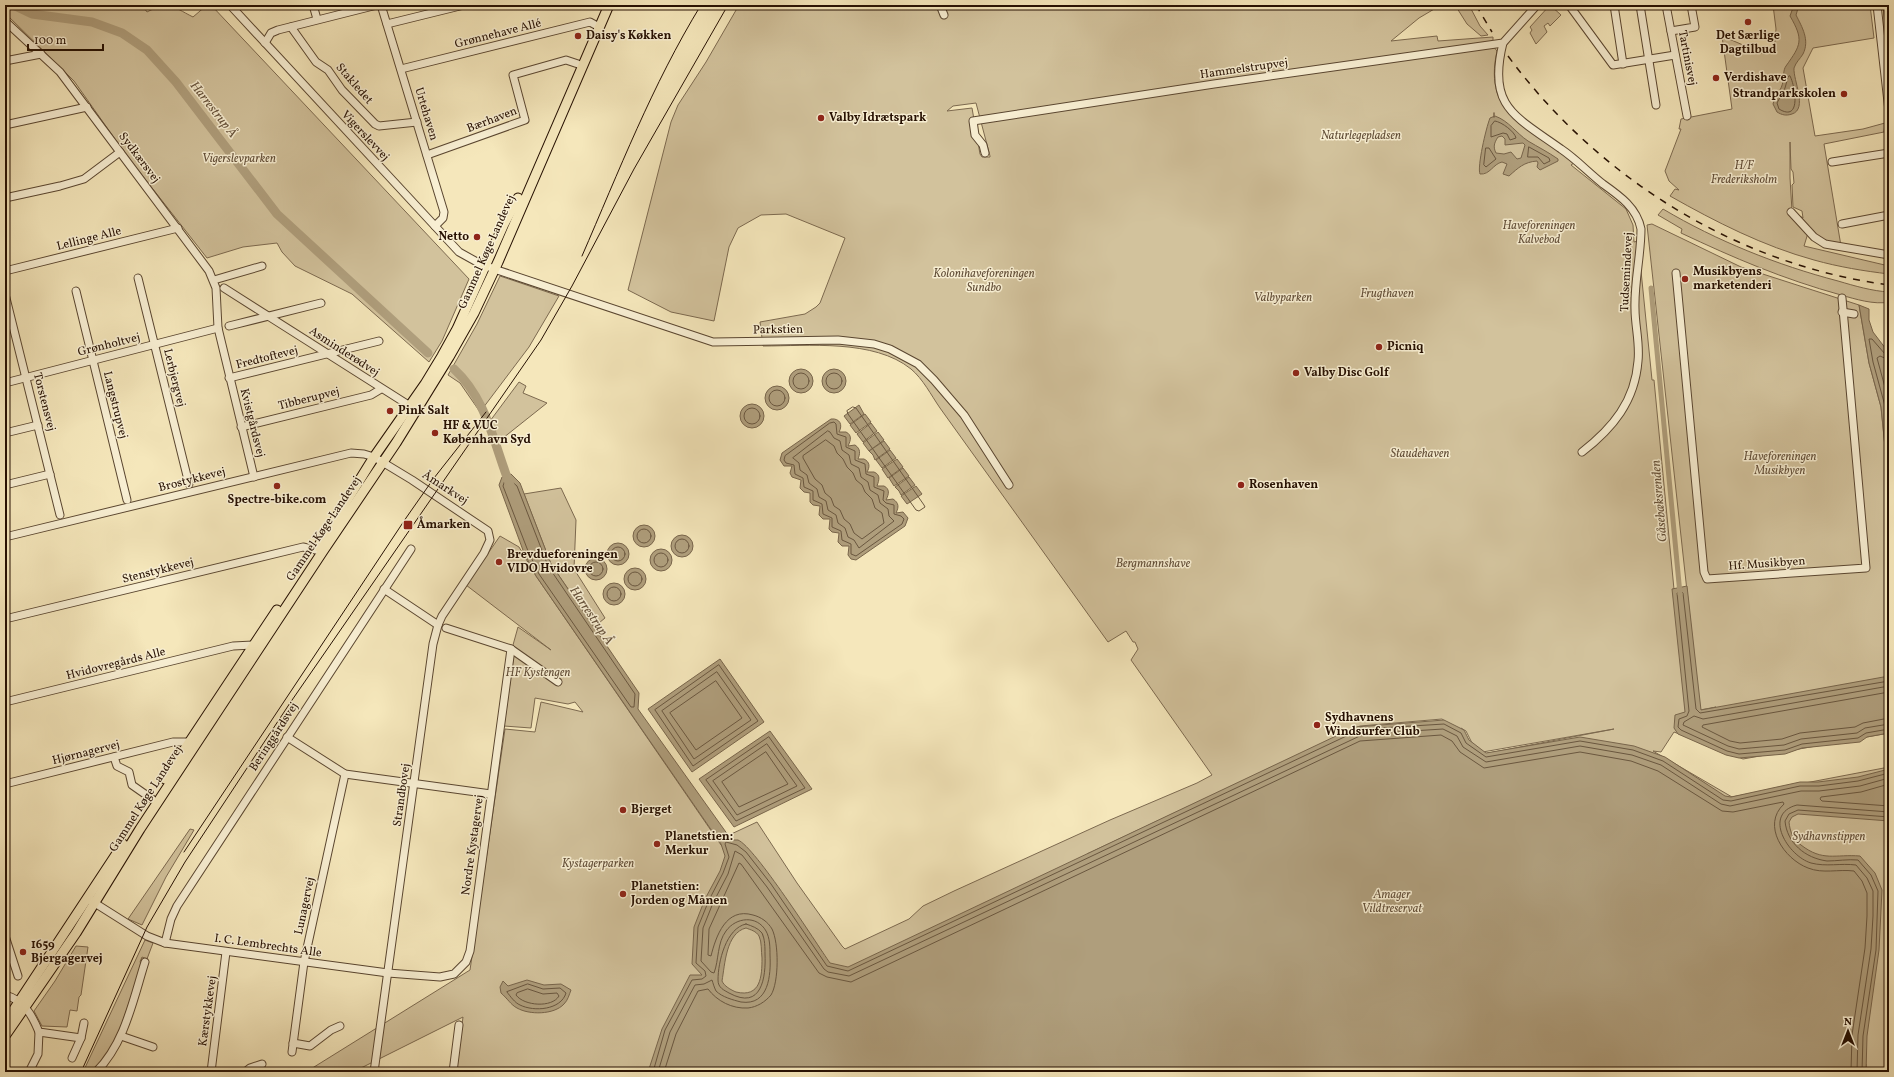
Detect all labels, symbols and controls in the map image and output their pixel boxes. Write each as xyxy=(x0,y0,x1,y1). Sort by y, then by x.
street label: Grønnehave Allé xyxy=(453,15,543,52)
marker: Det Særlige Dagtilbud xyxy=(1743,17,1753,27)
scale bar xyxy=(28,26,103,52)
place label: Daisy's Køkken xyxy=(586,28,671,44)
place label: Det Særlige Dagtilbud xyxy=(1716,28,1780,58)
street label: Tartinisvej xyxy=(1674,29,1700,87)
marker: Daisy's Køkken xyxy=(573,31,583,41)
text: 100 m xyxy=(34,33,67,49)
street label: Hammelstrupvej xyxy=(1199,55,1289,83)
street label: Stakledet xyxy=(332,60,376,108)
place label: Verdishave xyxy=(1724,70,1787,86)
marker: Verdishave xyxy=(1711,73,1721,83)
water label: Harrestrup Å xyxy=(185,78,241,142)
street label: Urtehaven xyxy=(410,85,442,143)
place label: Strandparkskolen xyxy=(1733,86,1836,102)
marker: Strandparkskolen xyxy=(1839,89,1849,99)
street label: Bærhaven xyxy=(465,103,519,137)
street label: Vigerslevvej xyxy=(337,107,393,165)
place label: Valby Idrætspark xyxy=(829,110,927,126)
marker: Valby Idrætspark xyxy=(816,113,826,123)
park label: Naturlegepladsen xyxy=(1321,128,1401,144)
street label: Sydkærsvej xyxy=(115,129,163,187)
park label: Vigerslevparken xyxy=(202,151,276,167)
park label: H/F Frederiksholm xyxy=(1711,158,1777,188)
street label: Gammel Køge Landevej xyxy=(455,192,519,312)
park label: Haveforeningen Kalvebod xyxy=(1502,218,1576,248)
street label: Lellinge Alle xyxy=(55,223,123,255)
place label: Netto xyxy=(438,229,469,245)
marker: Netto xyxy=(472,232,482,242)
street label: Tudsemindevej xyxy=(1617,232,1637,312)
place label: Musikbyens marketenderi xyxy=(1693,264,1772,294)
park label: Kolonihaveforeningen Sundbo xyxy=(933,266,1035,296)
marker: Musikbyens marketenderi xyxy=(1680,274,1690,284)
park label: Frugthaven xyxy=(1360,286,1414,302)
park label: Valbyparken xyxy=(1254,290,1312,306)
street label: Parkstien xyxy=(753,322,803,338)
street label: Asminderødvej xyxy=(306,323,382,381)
street label: Grønholtvej xyxy=(76,330,142,360)
place label: Picniq xyxy=(1387,339,1424,355)
marker: Picniq xyxy=(1374,342,1384,352)
street label: Fredtoftevej xyxy=(234,343,300,373)
street label: Lerbjergvej xyxy=(159,347,189,409)
place label: Valby Disc Golf xyxy=(1304,365,1390,381)
marker: Valby Disc Golf xyxy=(1291,368,1301,378)
street label: Langstrupvej xyxy=(99,369,131,441)
street label: Torstensvej xyxy=(29,371,59,433)
street label: Tibberupvej xyxy=(277,384,341,414)
street label: Kvistgårdsvej xyxy=(236,387,268,459)
place label: Pink Salt xyxy=(398,403,450,419)
marker: Pink Salt xyxy=(385,406,395,416)
place label: HF & VUC København Syd xyxy=(443,418,532,448)
marker: HF & VUC København Syd xyxy=(430,428,440,438)
park label: Staudehaven xyxy=(1390,446,1450,462)
park label: Haveforeningen Musikbyen xyxy=(1743,449,1817,479)
water label: Gåsebæksrenden xyxy=(1647,459,1673,543)
street label: Brostykkevej xyxy=(157,464,227,496)
street label: Åmarkvej xyxy=(419,466,472,509)
street label: Gammel Køge Landevej xyxy=(283,473,365,585)
place label: Rosenhaven xyxy=(1249,477,1318,493)
marker: Rosenhaven xyxy=(1236,480,1246,490)
marker: Spectre-bike.com xyxy=(272,481,282,491)
place label: Spectre-bike.com xyxy=(228,492,327,508)
place label: Åmarken xyxy=(417,516,471,533)
marker: Åmarken xyxy=(402,519,414,531)
place label: Brevdueforeningen VIDO Hvidovre xyxy=(507,547,618,577)
street label: Hf. Musikbyen xyxy=(1728,553,1806,575)
street label: Stenstykkevej xyxy=(121,554,195,588)
park label: Bergmannshave xyxy=(1116,556,1191,572)
marker: Brevdueforeningen VIDO Hvidovre xyxy=(494,557,504,567)
water label: Harrestrup Å xyxy=(565,583,617,649)
street label: Hvidovregårds Alle xyxy=(65,644,168,684)
park label: HF Kystengen xyxy=(505,665,571,681)
street label: Beringgårdsvej xyxy=(246,699,302,775)
place label: Sydhavnens Windsurfer Club xyxy=(1325,710,1420,740)
marker: Sydhavnens Windsurfer Club xyxy=(1312,720,1322,730)
street label: Hjørnagervej xyxy=(51,737,121,769)
street label: Gammel Køge Landevej xyxy=(106,743,186,855)
street label: Strandbovej xyxy=(390,762,414,828)
street label: Nordre Kystagervej xyxy=(458,794,488,896)
place label: Bjerget xyxy=(631,802,672,818)
marker: Bjerget xyxy=(618,805,628,815)
place label: Planetstien: Merkur xyxy=(665,829,733,859)
park label: Sydhavnstippen xyxy=(1792,829,1866,845)
marker: Planetstien: Merkur xyxy=(652,839,662,849)
park label: Kystagerparken xyxy=(562,856,634,872)
street label: Lunagervej xyxy=(291,876,319,936)
place label: Planetstien: Jorden og Månen xyxy=(630,879,727,909)
park label: Amager Vildtreservat xyxy=(1362,887,1423,917)
marker: Planetstien: Jorden og Månen xyxy=(618,889,628,899)
street label: I. C. Lembrechts Alle xyxy=(213,931,323,961)
place label: 1659 Bjergagervej xyxy=(31,937,103,967)
marker: 1659 Bjergagervej xyxy=(18,947,28,957)
street label: Kærstykkevej xyxy=(195,975,221,1047)
north arrow xyxy=(1828,1011,1868,1051)
text: N xyxy=(1844,1015,1852,1030)

